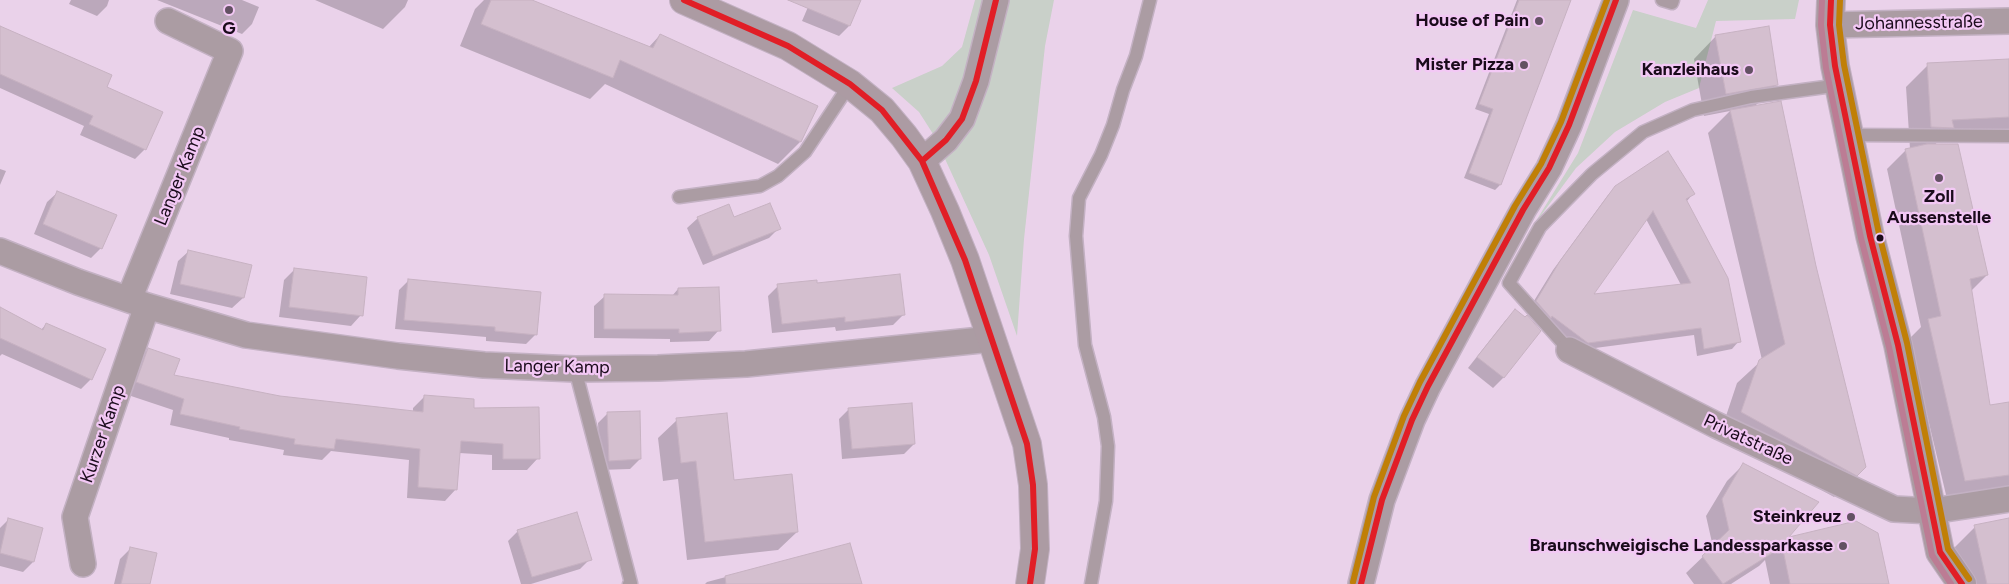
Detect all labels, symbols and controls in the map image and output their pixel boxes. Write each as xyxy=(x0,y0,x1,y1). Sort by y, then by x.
marker: G xyxy=(223,4,235,16)
place label: House of Pain xyxy=(1415,10,1529,32)
street label: Johannesstraße xyxy=(1855,11,1983,35)
marker: House of Pain xyxy=(1533,15,1545,27)
place label: G xyxy=(222,18,236,40)
place label: Mister Pizza xyxy=(1415,54,1514,76)
marker: Mister Pizza xyxy=(1518,59,1530,71)
place label: Kanzleihaus xyxy=(1642,59,1739,81)
marker: Kanzleihaus xyxy=(1743,64,1755,76)
street label: Langer Kamp xyxy=(150,123,210,229)
marker: Zoll Aussenstelle xyxy=(1933,172,1945,184)
place label: Zoll Aussenstelle xyxy=(1887,186,1991,228)
unlabelled marker xyxy=(1875,233,1885,243)
street label: Langer Kamp xyxy=(504,355,610,379)
street label: Kurzer Kamp xyxy=(76,382,130,486)
street label: Privatstraße xyxy=(1700,410,1796,470)
place label: Steinkreuz xyxy=(1753,506,1841,528)
marker: Steinkreuz xyxy=(1845,511,1857,523)
place label: Braunschweigische Landessparkasse xyxy=(1530,535,1833,557)
marker: Braunschweigische Landessparkasse xyxy=(1837,540,1849,552)

